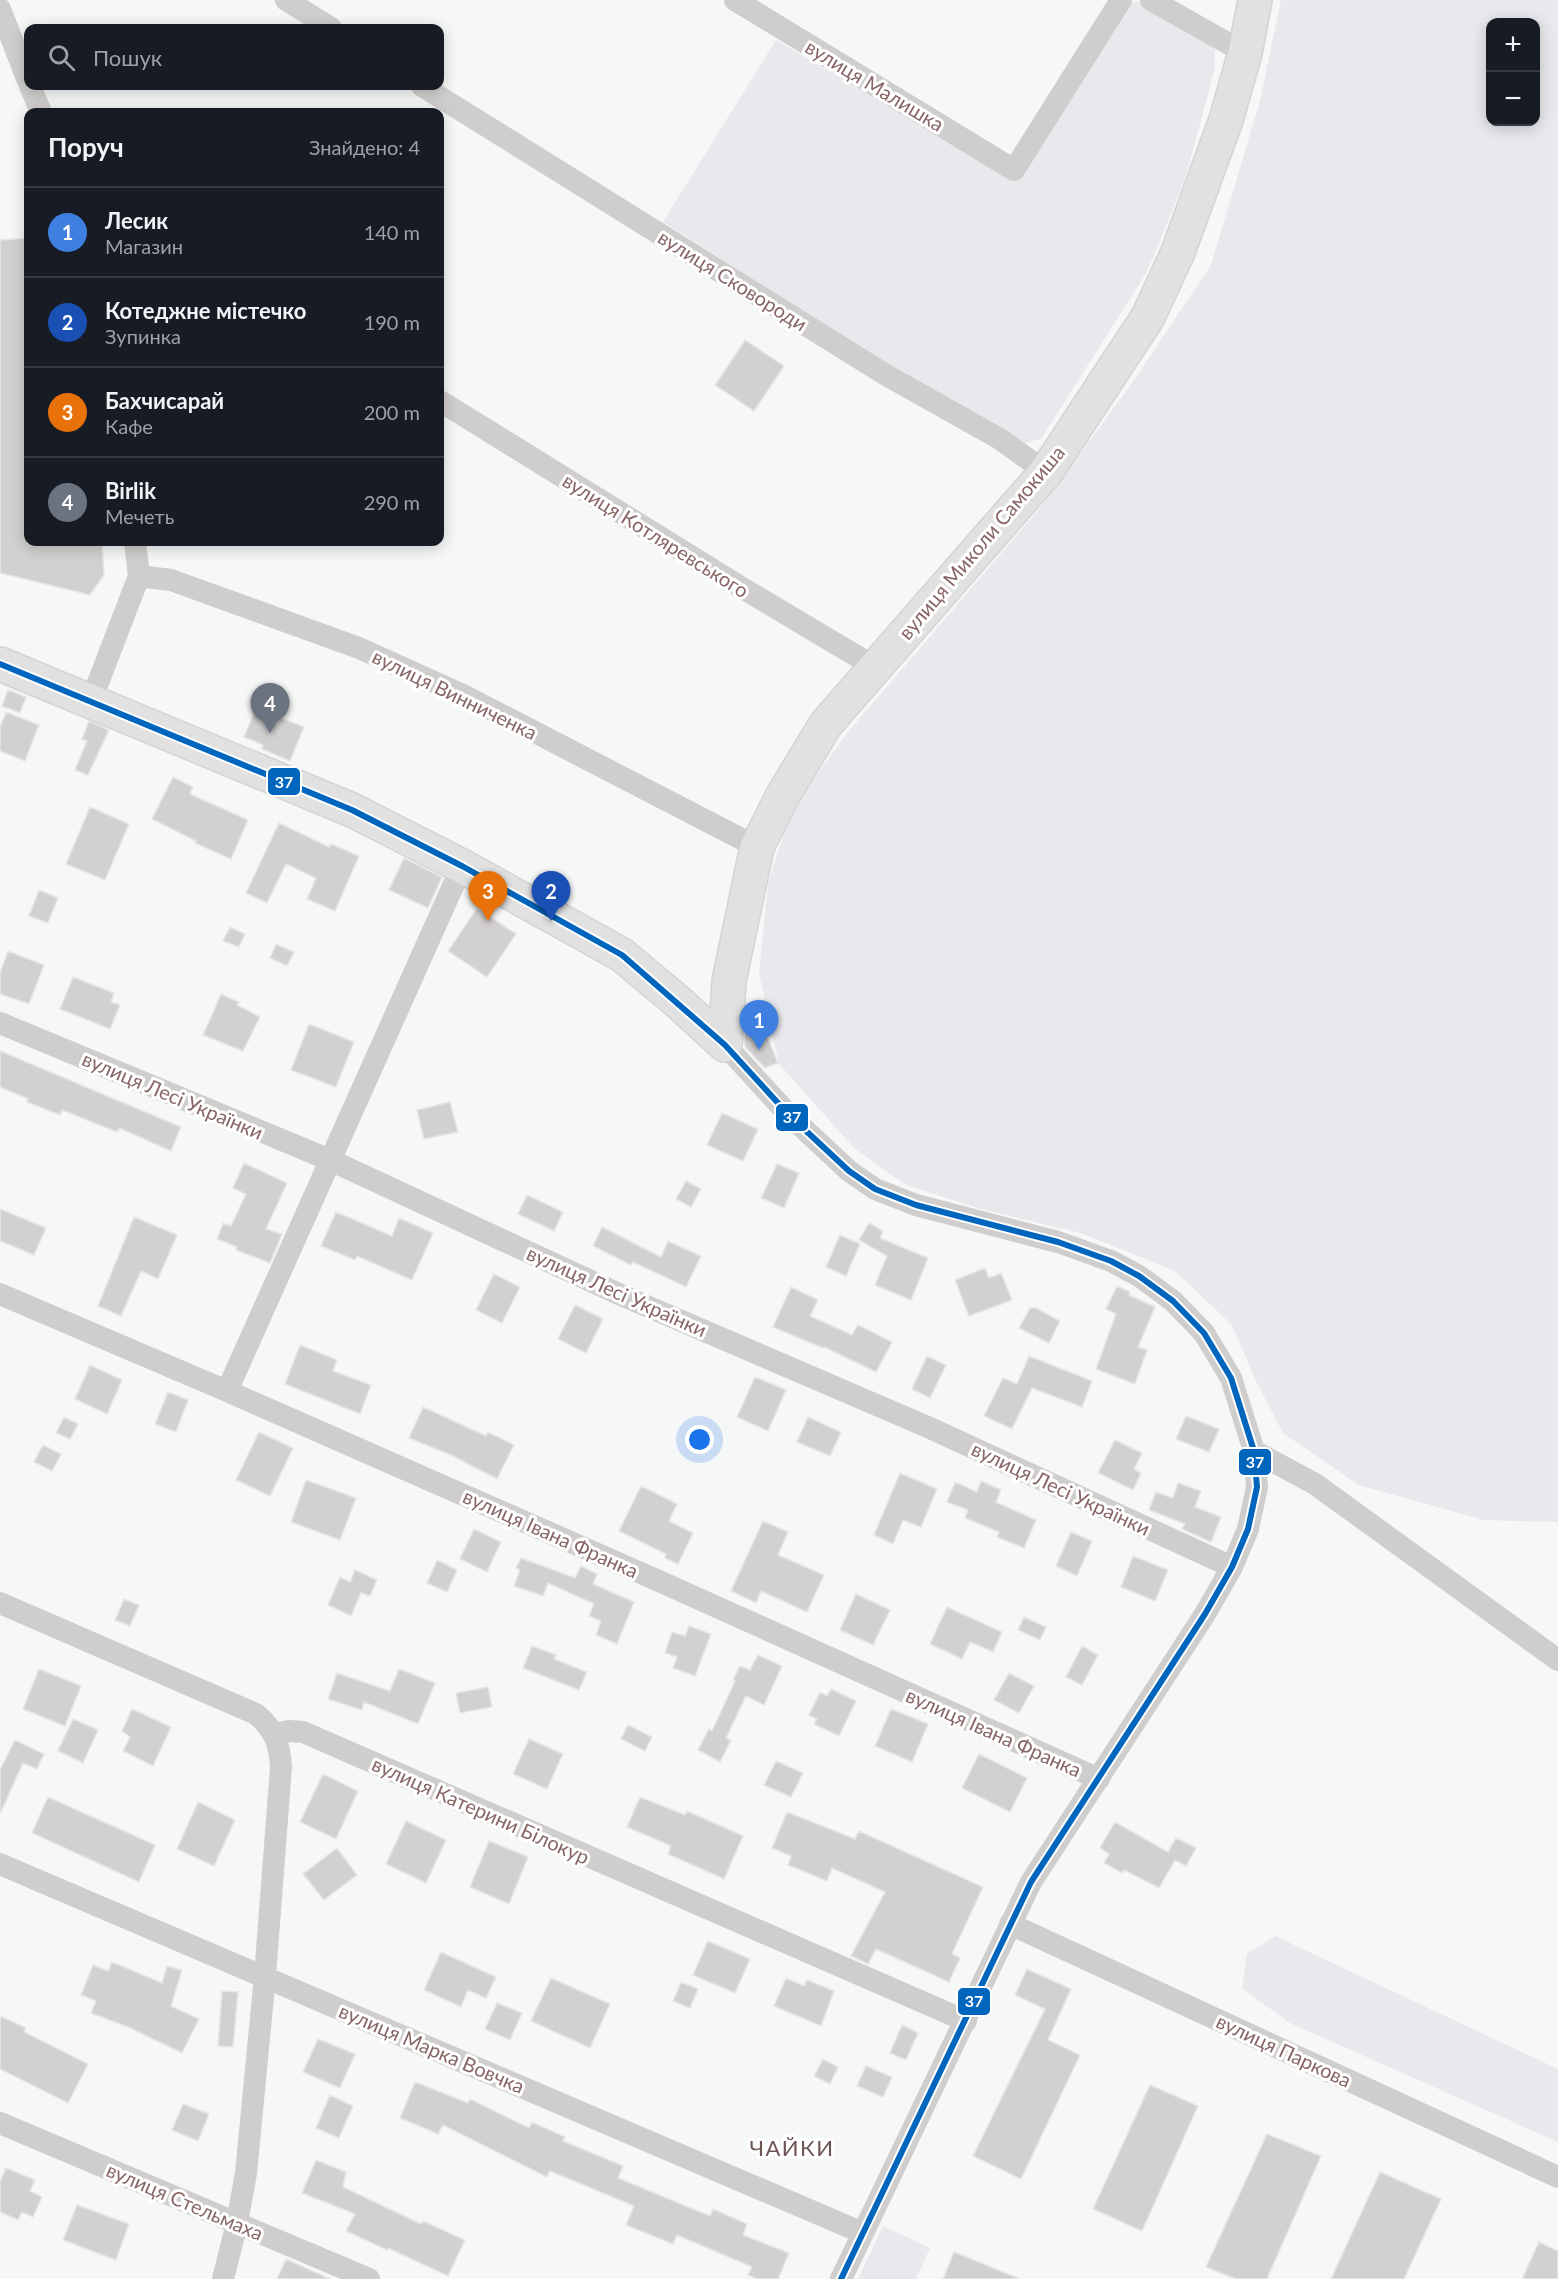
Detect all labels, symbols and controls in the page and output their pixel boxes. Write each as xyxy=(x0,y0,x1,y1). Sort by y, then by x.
map controls xyxy=(1486,18,1540,126)
button: + xyxy=(1486,18,1540,72)
search box xyxy=(24,24,444,90)
street label: вулиця Малишка xyxy=(801,34,949,136)
icon: search xyxy=(45,41,78,74)
text: Пошук xyxy=(93,44,162,71)
button: − xyxy=(1486,72,1540,126)
text: Поруч xyxy=(48,131,124,163)
text: Знайдено: 4 xyxy=(309,135,420,159)
text: Лесик xyxy=(105,207,168,234)
text: 1 xyxy=(62,220,73,244)
text: 140 m xyxy=(364,220,420,244)
street label: вулиця Сковороди xyxy=(654,224,812,336)
text: Магазин xyxy=(105,234,183,258)
text: Котеджне містечко xyxy=(105,297,306,324)
text: 2 xyxy=(62,310,73,334)
text: 190 m xyxy=(364,310,420,334)
text: Зупинка xyxy=(105,324,181,348)
text: Бахчисарай xyxy=(105,387,224,414)
text: 3 xyxy=(62,400,73,424)
text: 200 m xyxy=(364,400,420,424)
text: Кафе xyxy=(105,414,153,438)
street label: вулиця Миколи Самокиша xyxy=(893,440,1069,644)
street label: вулиця Котляревського xyxy=(559,468,753,602)
text: Birlik xyxy=(105,477,156,504)
text: 4 xyxy=(62,490,73,514)
text: 290 m xyxy=(364,490,420,514)
text: Мечеть xyxy=(105,504,174,528)
street label: вулиця Винниченка xyxy=(369,644,541,744)
pin: 4 xyxy=(250,684,290,733)
line badge: 37 xyxy=(267,767,301,796)
text: 37 xyxy=(275,772,293,791)
pin: 3 xyxy=(468,872,508,921)
pin: 2 xyxy=(532,872,570,921)
pin: 1 xyxy=(740,1000,778,1050)
street label: вулиця Лесі Українки xyxy=(79,1046,267,1144)
line badge: 37 xyxy=(775,1103,809,1132)
text: 37 xyxy=(783,1107,801,1126)
street label: вулиця Лесі Українки xyxy=(523,1241,711,1341)
your location xyxy=(685,1425,714,1454)
street label: вулиця Лесі Українки xyxy=(968,1436,1154,1540)
line badge: 37 xyxy=(1238,1448,1272,1476)
text: 37 xyxy=(1246,1452,1264,1471)
street label: вулиця Івана Франка xyxy=(460,1484,642,1582)
street label: вулиця Івана Франка xyxy=(903,1683,1085,1781)
street label: вулиця Катерини Білокур xyxy=(369,1751,593,1869)
line badge: 37 xyxy=(957,1987,991,2016)
text: 37 xyxy=(965,1991,983,2010)
street label: вулиця Марка Вовчка xyxy=(336,1998,528,2098)
street label: вулиця Паркова xyxy=(1213,2008,1355,2092)
district label: ЧАЙКИ xyxy=(749,2134,835,2161)
street label: вулиця Стельмаха xyxy=(103,2157,267,2245)

